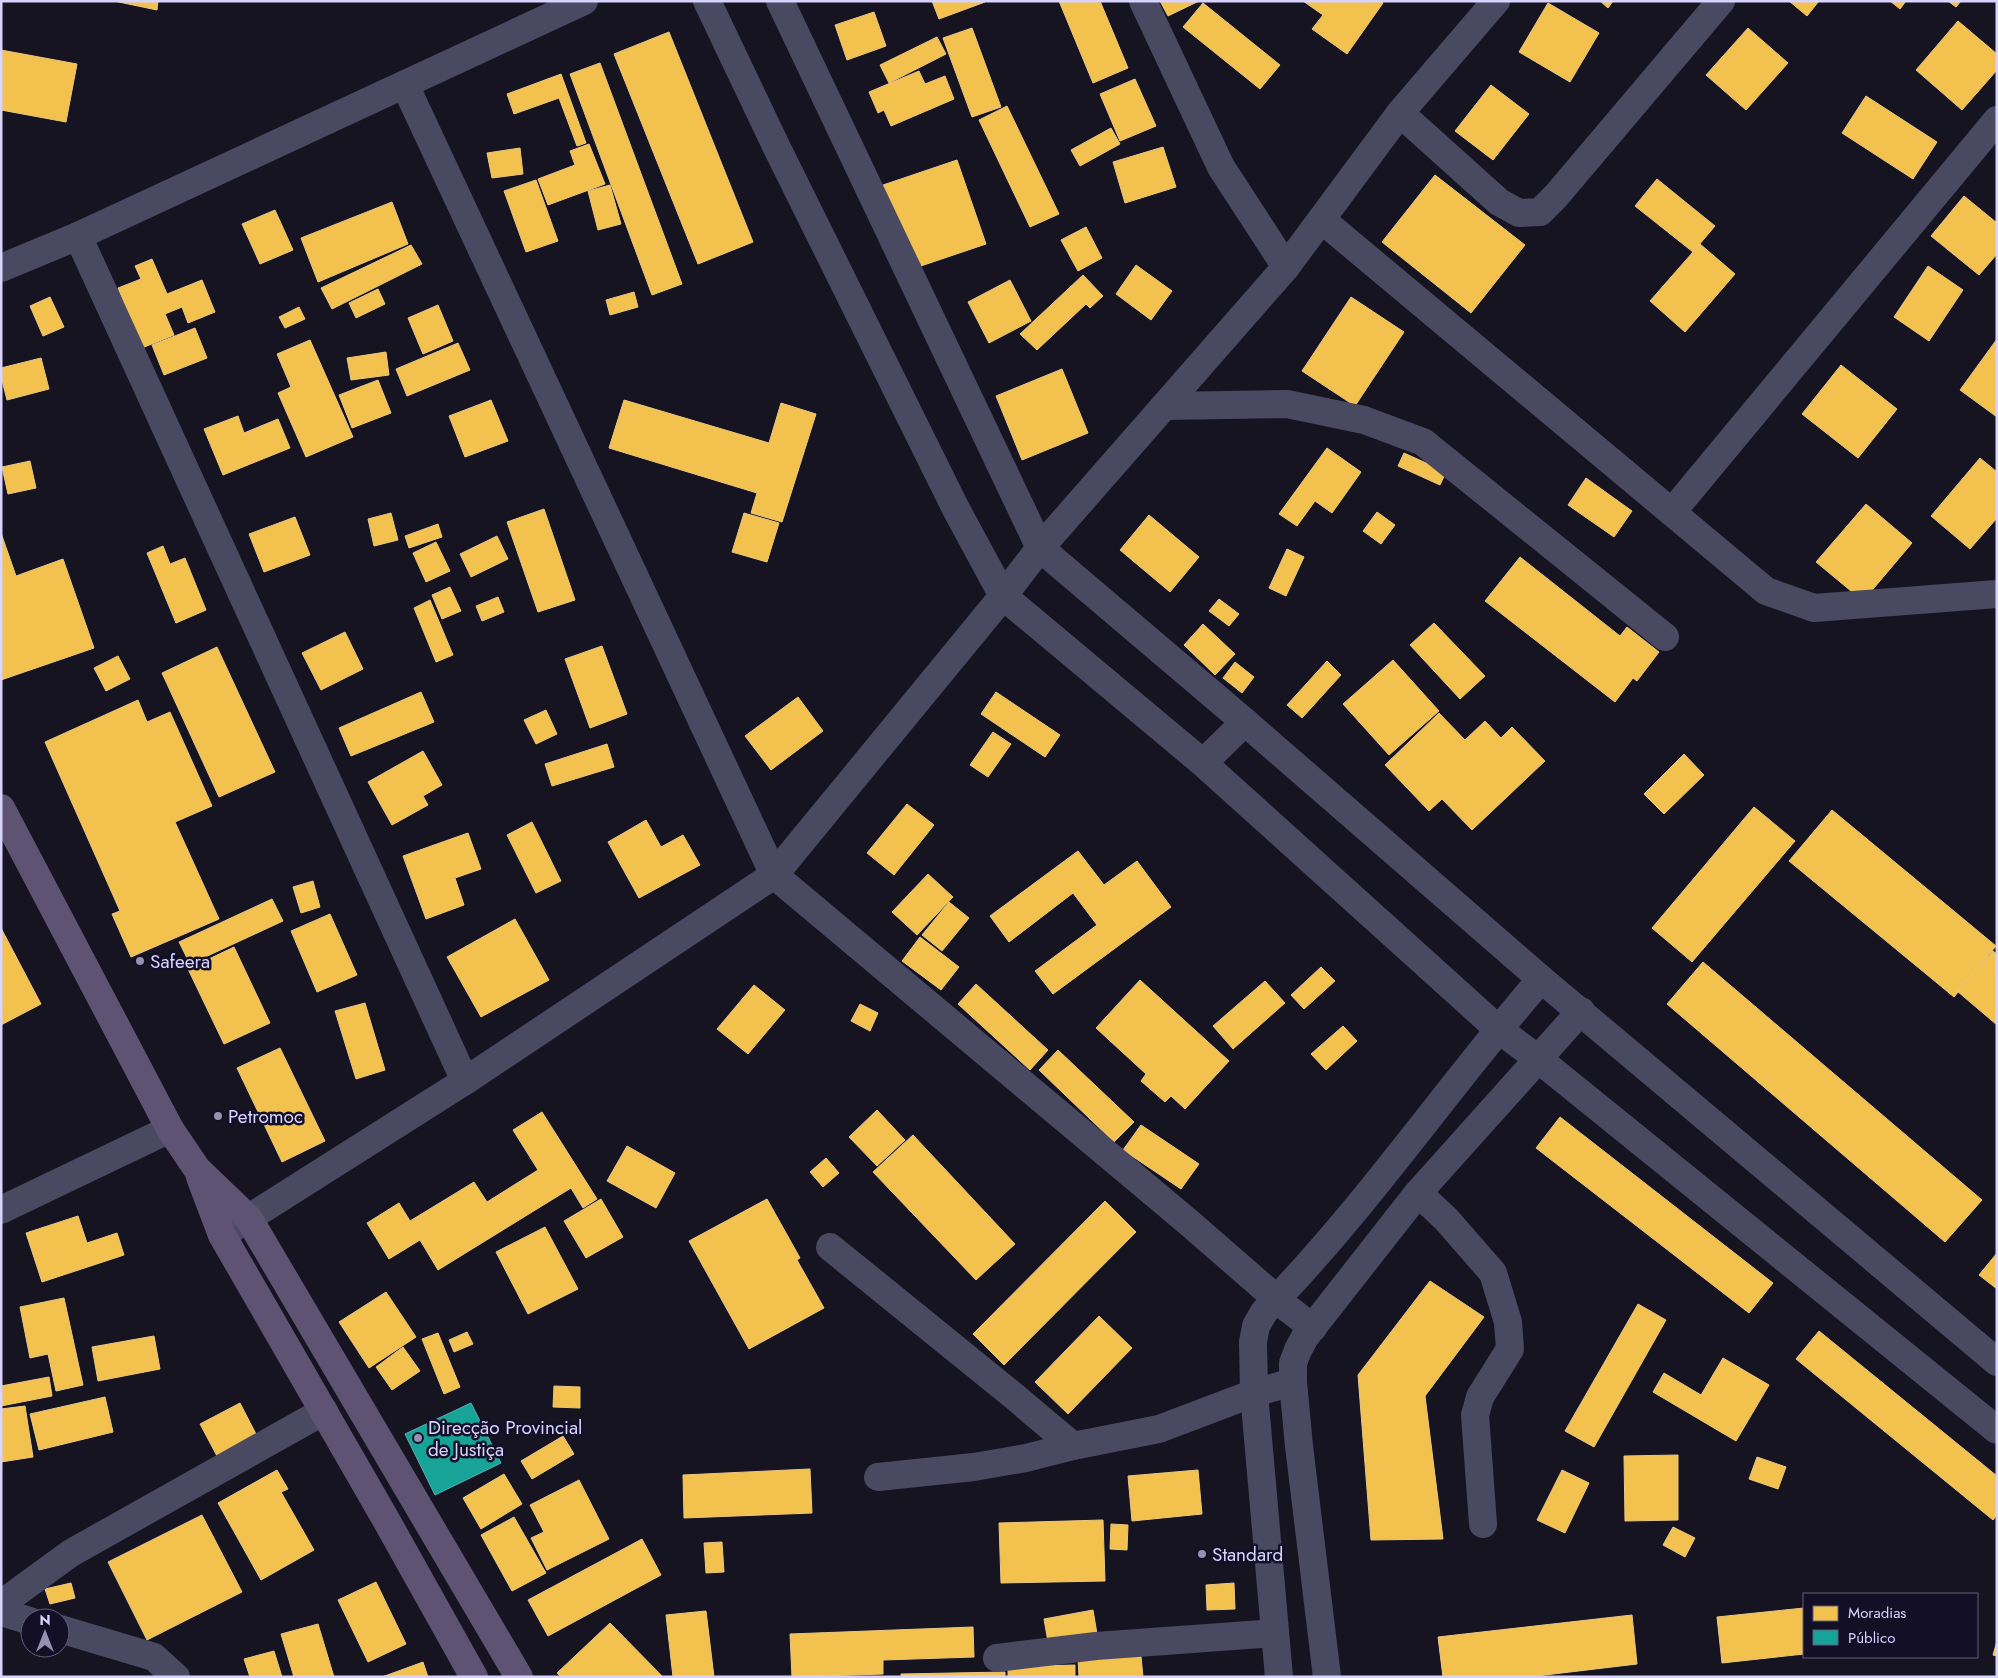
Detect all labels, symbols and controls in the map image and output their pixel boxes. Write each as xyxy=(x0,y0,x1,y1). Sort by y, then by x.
place label: Safeera xyxy=(150,948,210,975)
marker: Safeera xyxy=(134,955,146,967)
place label: Petromoc xyxy=(228,1103,303,1130)
marker: Petromoc xyxy=(212,1110,224,1122)
place label: Direcção Provincial de Justiça xyxy=(428,1414,583,1463)
marker: Direcção Provincial de Justiça xyxy=(412,1432,424,1444)
place label: Standard xyxy=(1212,1541,1283,1568)
marker: Standard xyxy=(1196,1548,1208,1560)
legend xyxy=(1803,1593,1978,1658)
text: Moradias xyxy=(1848,1602,1906,1624)
north arrow xyxy=(20,1608,70,1658)
text: N xyxy=(39,1610,51,1630)
text: Público xyxy=(1848,1627,1895,1649)

